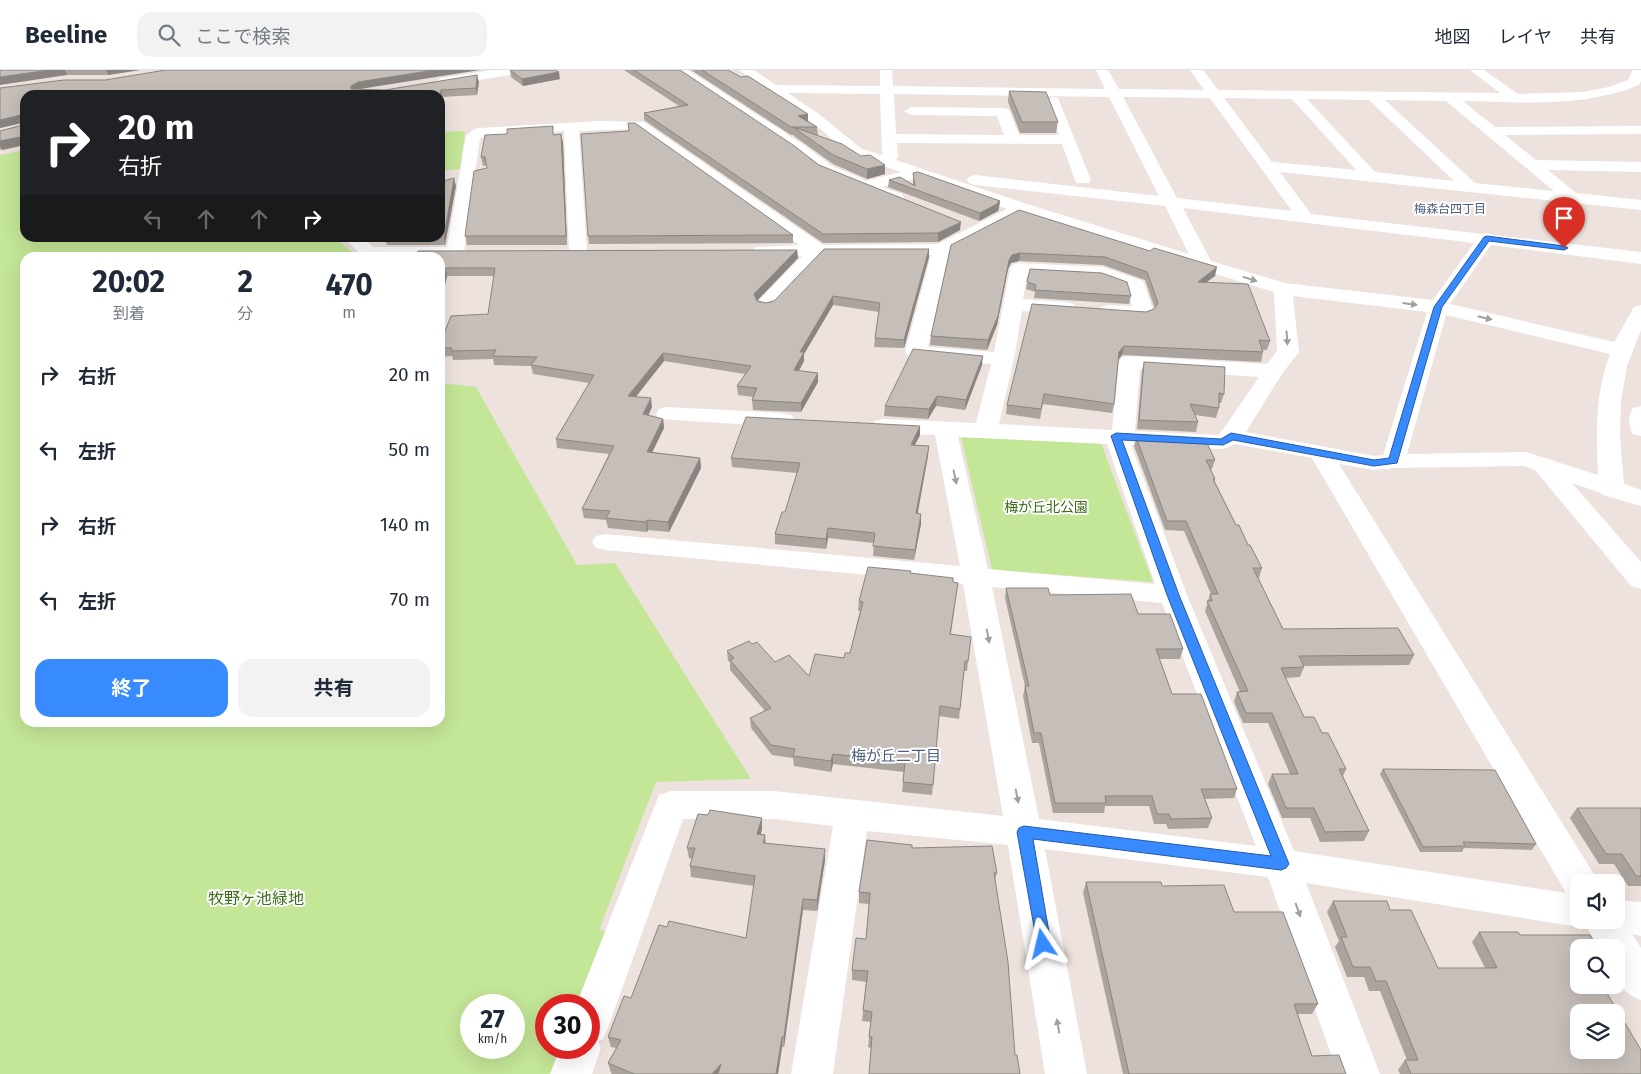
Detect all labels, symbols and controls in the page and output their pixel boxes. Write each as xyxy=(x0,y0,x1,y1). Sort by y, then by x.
search box xyxy=(137,12,487,57)
text: Beeline xyxy=(25,21,107,49)
icon: search xyxy=(155,21,183,49)
text: ここで検索 xyxy=(195,25,290,48)
text: 地図 xyxy=(1435,26,1471,48)
text: レイヤ xyxy=(1499,26,1552,48)
text: 共有 xyxy=(1580,26,1616,48)
text: 20 m xyxy=(118,106,194,148)
icon: right xyxy=(35,110,100,175)
text: 右折 xyxy=(118,153,162,180)
pin xyxy=(1543,197,1585,248)
district label: 梅森台四丁目 xyxy=(1414,202,1486,216)
icon: arrive xyxy=(1550,204,1578,232)
icon: left xyxy=(139,205,167,233)
icon: ahead xyxy=(192,205,220,233)
icon: ahead xyxy=(245,205,273,233)
icon: right xyxy=(298,205,326,233)
text: 20:02 xyxy=(92,264,165,300)
text: 2 xyxy=(238,264,253,300)
text: 470 xyxy=(325,267,373,303)
one-way arrow xyxy=(1243,276,1258,283)
one-way arrow xyxy=(1403,300,1419,308)
text: m xyxy=(342,303,356,322)
text: 到着 xyxy=(113,304,145,323)
text: 分 xyxy=(237,304,253,323)
one-way arrow xyxy=(1478,314,1493,322)
one-way arrow xyxy=(1283,330,1291,346)
icon: right xyxy=(35,361,63,389)
text: 20 m xyxy=(389,363,430,386)
text: 右折 xyxy=(78,365,116,388)
icon: left xyxy=(35,436,63,464)
text: 50 m xyxy=(389,438,430,461)
text: 左折 xyxy=(78,440,116,463)
one-way arrow xyxy=(951,469,959,485)
park label: 梅が丘北公園 xyxy=(1004,499,1088,516)
icon: right xyxy=(35,511,63,539)
text: 140 m xyxy=(380,513,430,536)
text: 右折 xyxy=(78,515,116,538)
icon: left xyxy=(35,586,63,614)
text: 70 m xyxy=(390,588,430,611)
text: 左折 xyxy=(78,590,116,613)
one-way arrow xyxy=(984,629,992,645)
button: 終了 xyxy=(35,659,228,717)
button: 共有 xyxy=(238,659,430,717)
district label: 梅が丘二丁目 xyxy=(851,747,941,765)
one-way arrow xyxy=(1014,788,1022,804)
map controls xyxy=(1570,874,1625,1059)
button: sound xyxy=(1570,874,1625,929)
park label: 牧野ヶ池緑地 xyxy=(208,889,304,908)
one-way arrow xyxy=(1295,902,1302,917)
position arrow xyxy=(1016,917,1068,969)
button: search xyxy=(1570,939,1625,994)
speed limit sign: 30 xyxy=(535,994,600,1059)
button: layers xyxy=(1570,1004,1625,1059)
text: 27 xyxy=(480,1005,505,1035)
one-way arrow xyxy=(1053,1018,1061,1034)
text: km/h xyxy=(478,1032,507,1046)

